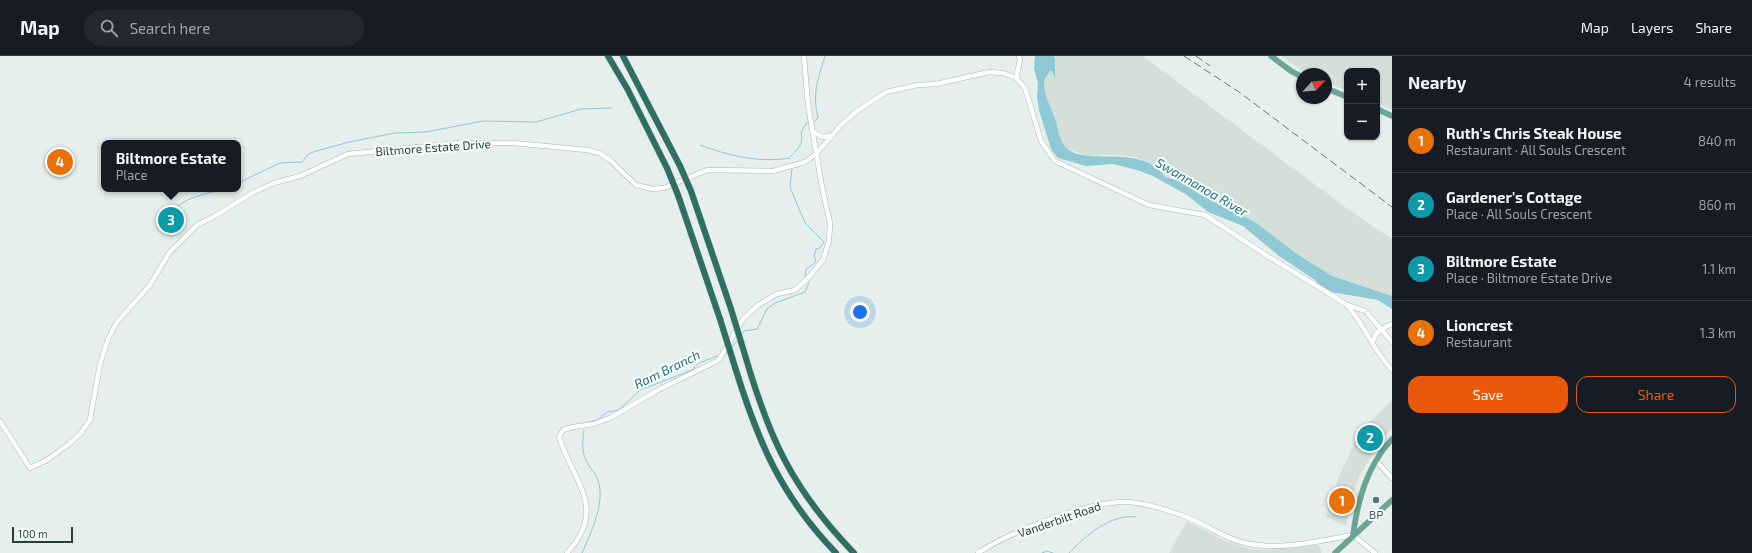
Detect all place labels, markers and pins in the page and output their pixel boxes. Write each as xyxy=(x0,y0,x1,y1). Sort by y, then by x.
pin: 4 xyxy=(47,147,73,177)
pin: 3 xyxy=(158,205,184,235)
pin: 2 xyxy=(1357,423,1383,453)
pin: 1 xyxy=(1329,486,1355,516)
marker: BP xyxy=(1371,495,1381,505)
place label: BP xyxy=(1369,507,1383,521)

